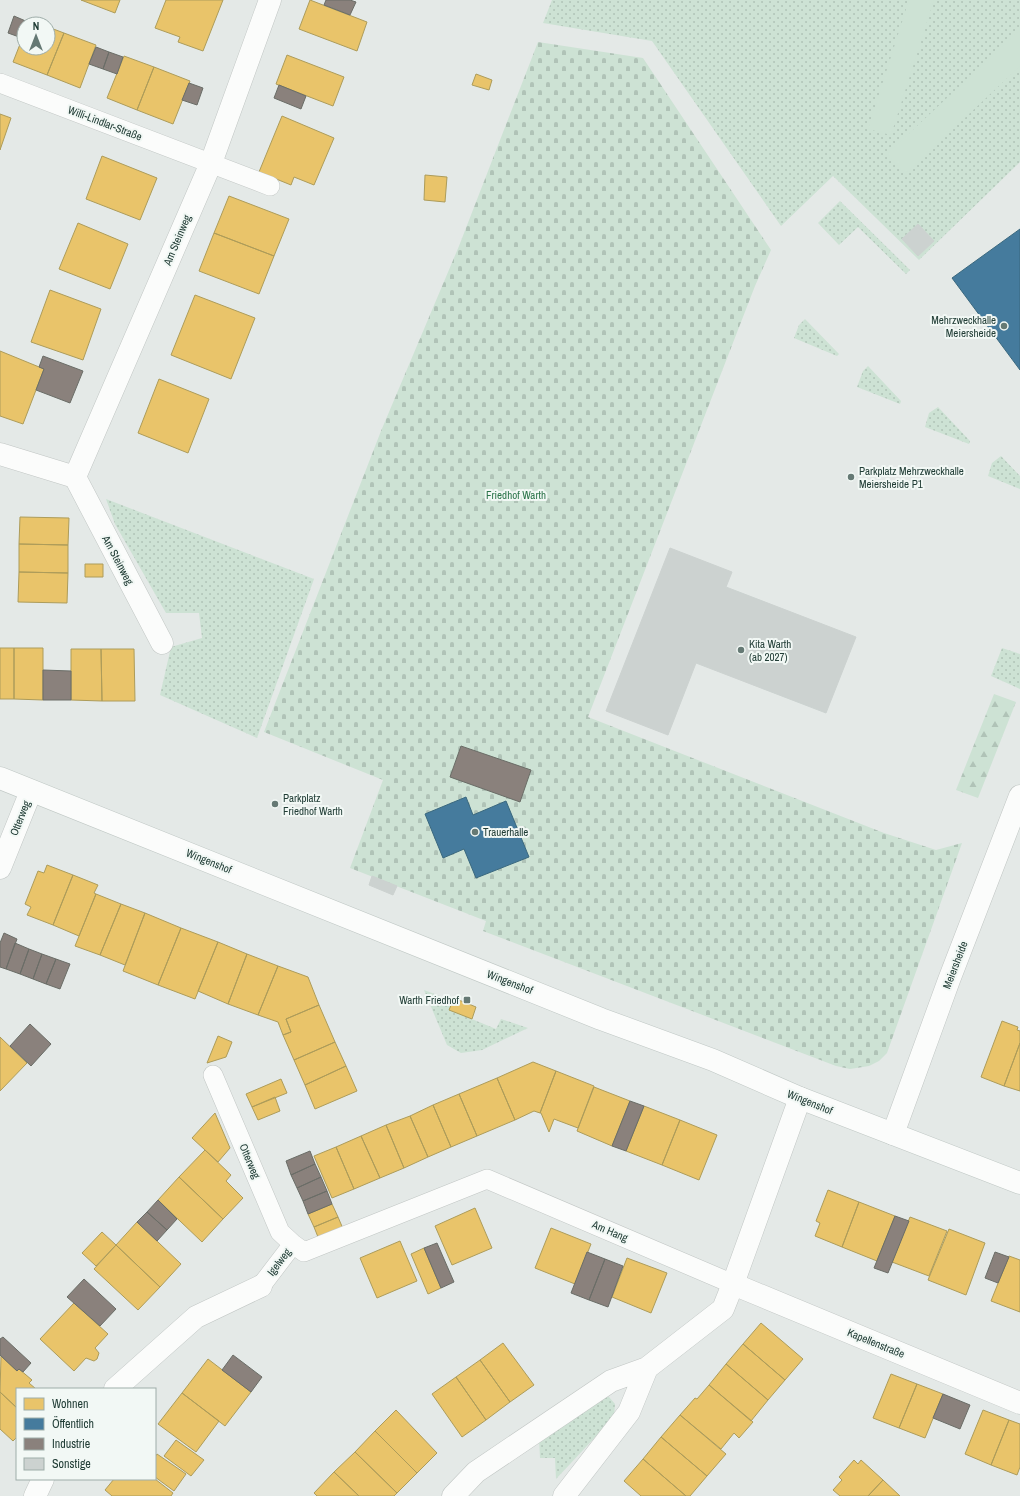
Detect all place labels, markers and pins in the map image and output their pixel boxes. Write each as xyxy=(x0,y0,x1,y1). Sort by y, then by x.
place label: Mehrzweckhalle Meiersheide xyxy=(931,313,996,340)
marker: Mehrzweckhalle Meiersheide xyxy=(999,321,1009,331)
place label: Parkplatz Mehrzweckhalle Meiersheide P1 xyxy=(859,464,964,491)
marker: Parkplatz Mehrzweckhalle Meiersheide P1 xyxy=(846,472,856,482)
place label: Kita Warth (ab 2027) xyxy=(749,637,791,664)
marker: Kita Warth (ab 2027) xyxy=(736,645,746,655)
place label: Parkplatz Friedhof Warth xyxy=(283,791,343,818)
marker: Parkplatz Friedhof Warth xyxy=(270,799,280,809)
place label: Trauerhalle xyxy=(483,825,528,839)
marker: Trauerhalle xyxy=(470,827,480,837)
place label: Warth Friedhof xyxy=(399,993,459,1007)
marker: Warth Friedhof xyxy=(462,995,472,1005)

